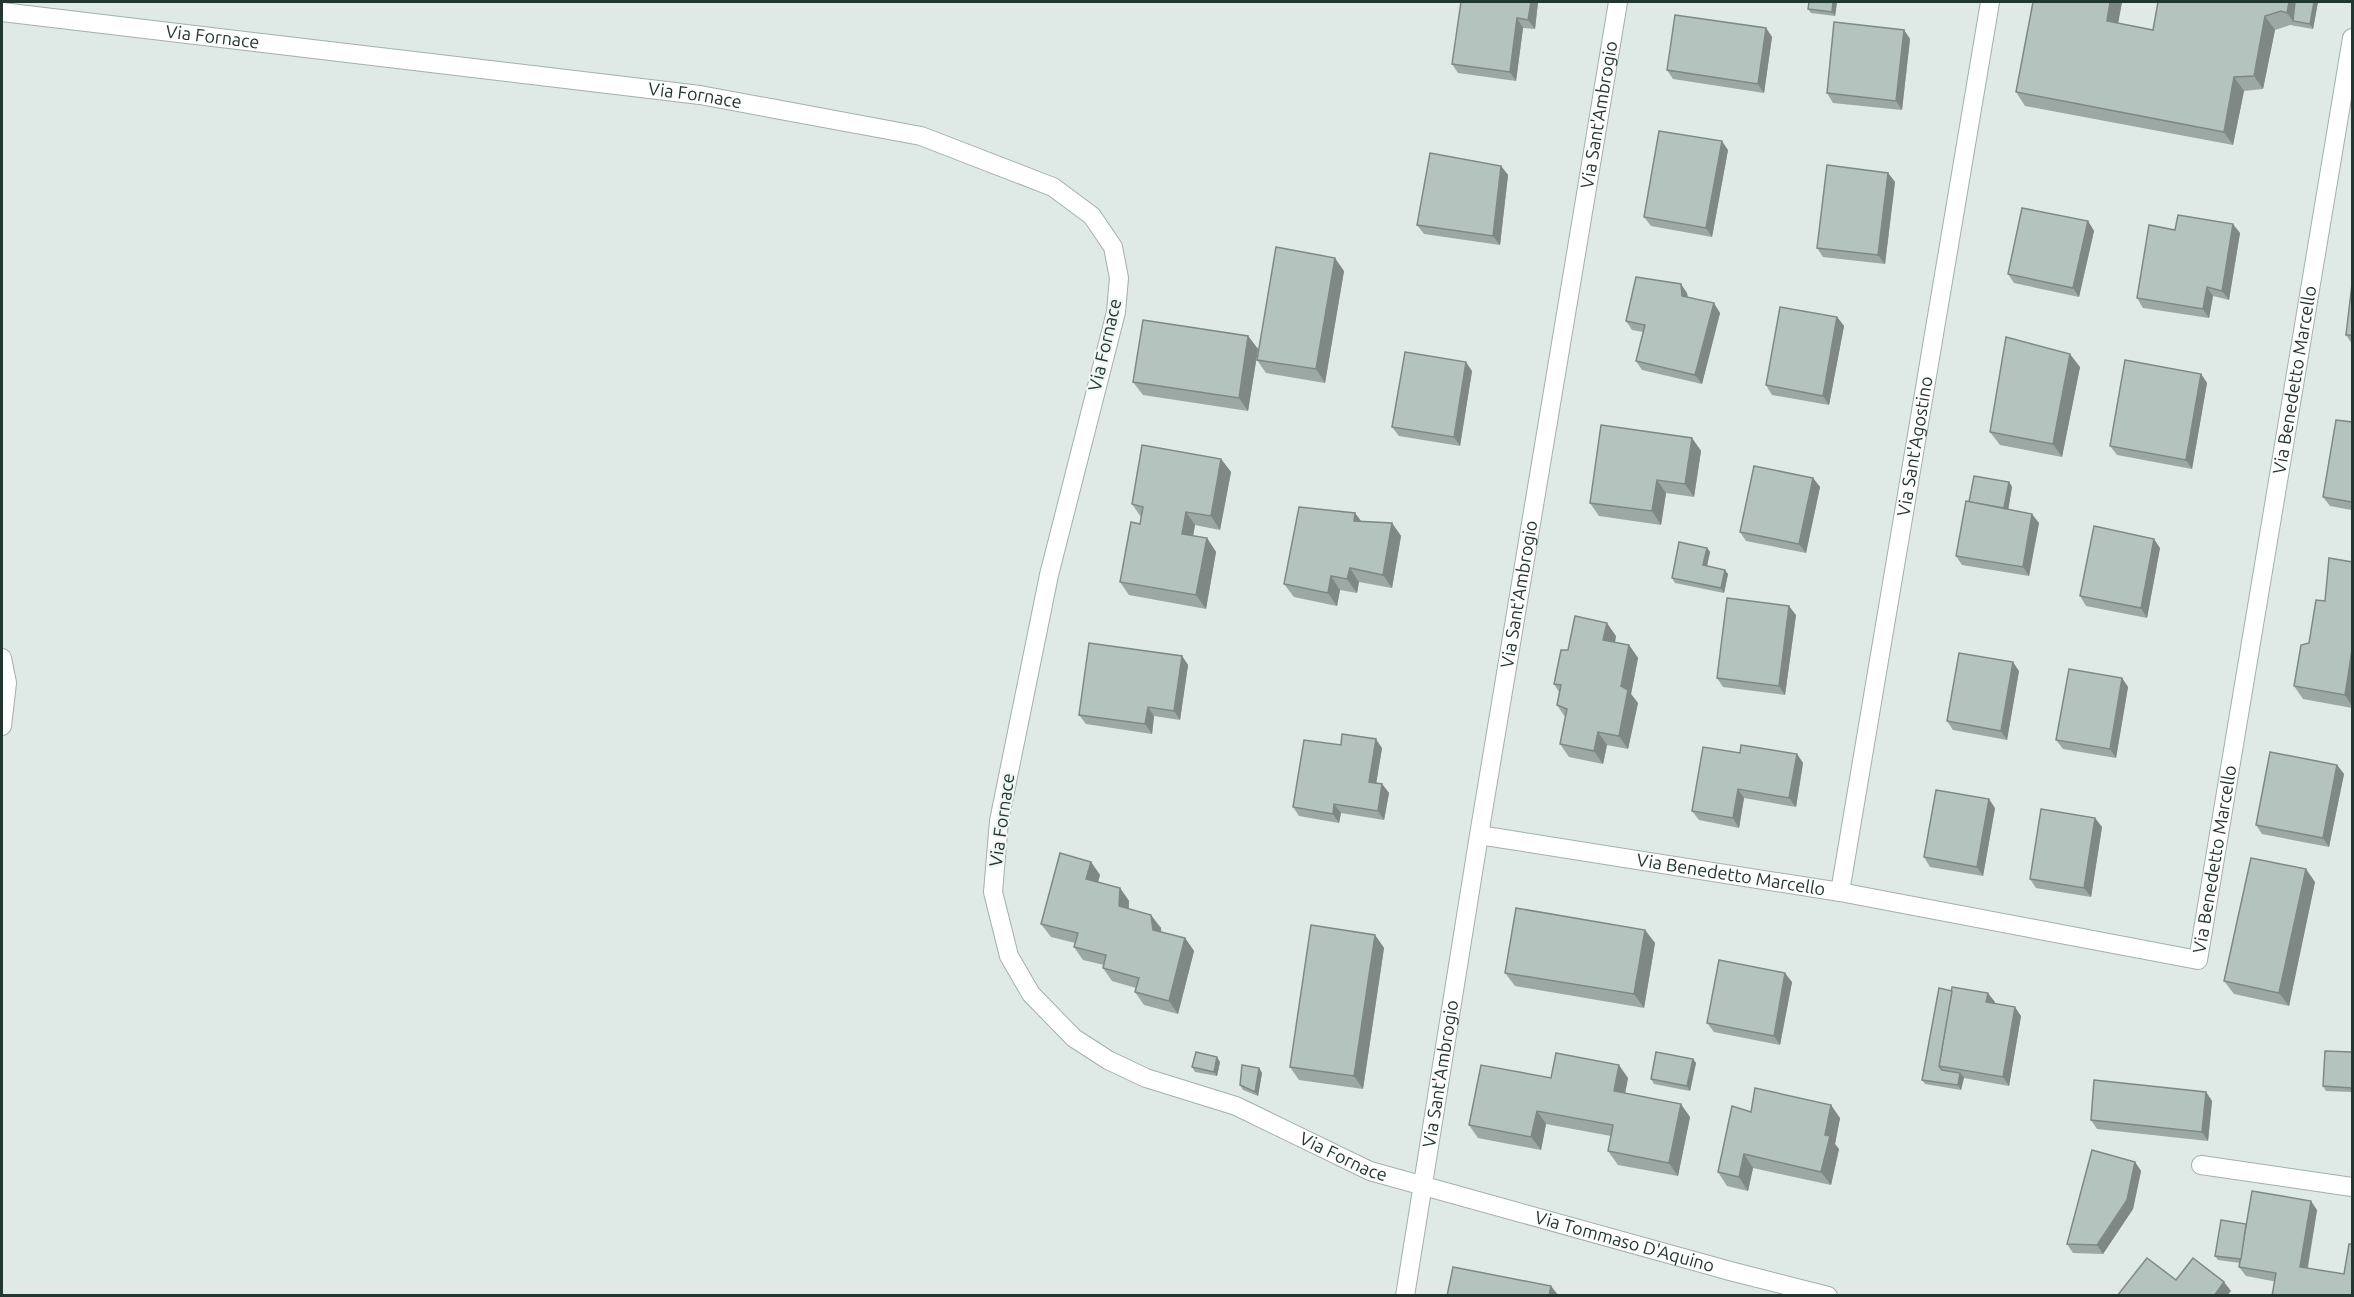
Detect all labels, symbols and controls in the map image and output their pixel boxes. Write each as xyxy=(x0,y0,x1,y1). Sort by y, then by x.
street label: Via Fornace xyxy=(165,21,261,52)
street label: Via Sant'Ambrogio xyxy=(1576,39,1620,190)
street label: Via Fornace xyxy=(647,78,744,112)
street label: Via Benedetto Marcello xyxy=(2268,284,2319,475)
street label: Via Fornace xyxy=(1084,297,1124,393)
street label: Via Sant'Agostino xyxy=(1892,375,1936,518)
street label: Via Sant'Ambrogio xyxy=(1496,519,1540,669)
street label: Via Benedetto Marcello xyxy=(2188,763,2239,955)
street label: Via Fornace xyxy=(985,772,1017,868)
street label: Via Benedetto Marcello xyxy=(1635,849,1827,899)
street label: Via Sant'Ambrogio xyxy=(1418,998,1461,1149)
street label: Via Fornace xyxy=(1297,1128,1390,1184)
street label: Via Tommaso D'Aquino xyxy=(1533,1206,1717,1275)

